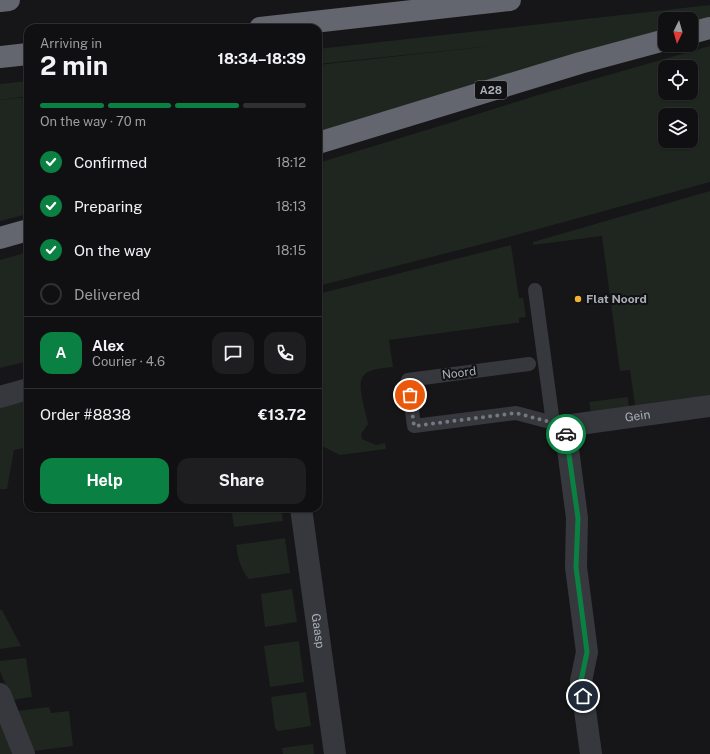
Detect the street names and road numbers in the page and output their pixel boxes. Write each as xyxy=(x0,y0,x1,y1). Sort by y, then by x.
road number: A28 xyxy=(475,81,507,99)
street label: Noord xyxy=(441,364,477,382)
street label: Gein xyxy=(624,407,651,425)
street label: Gaasp xyxy=(309,612,327,649)

